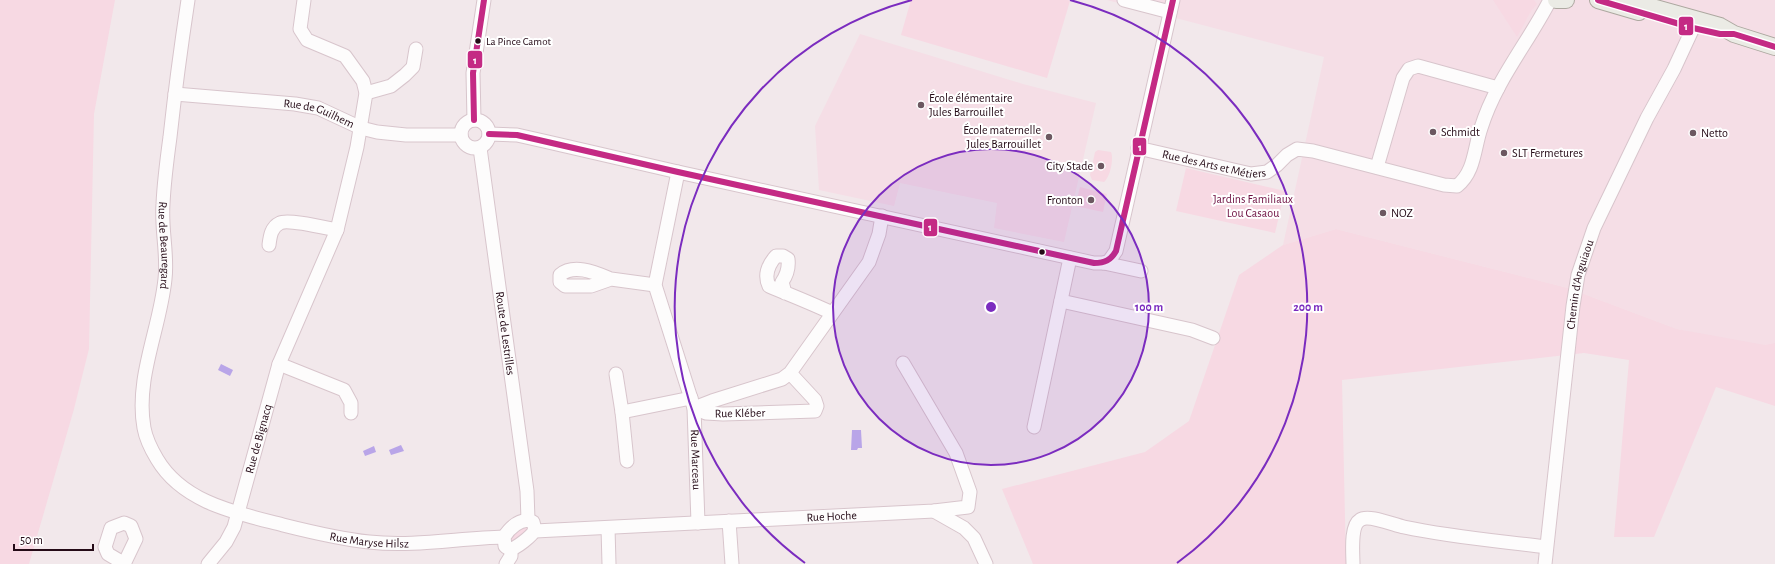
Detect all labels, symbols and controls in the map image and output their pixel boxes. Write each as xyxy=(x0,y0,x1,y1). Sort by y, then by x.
line badge: 1 xyxy=(1678,16,1694,36)
text: 1 xyxy=(1684,21,1688,32)
marker: La Pince Camot xyxy=(473,36,483,46)
place label: La Pince Camot xyxy=(486,36,552,47)
line badge: 1 xyxy=(467,50,483,69)
text: 1 xyxy=(473,55,477,66)
place label: École élémentaire Jules Barrouillet xyxy=(929,91,1013,118)
street label: Rue de Guilhem xyxy=(283,97,356,130)
marker: École élémentaire Jules Barrouillet xyxy=(916,100,926,110)
place label: École maternelle Jules Barrouillet xyxy=(963,123,1041,150)
place label: Schmidt xyxy=(1441,126,1480,138)
marker: Schmidt xyxy=(1428,127,1438,137)
place label: Netto xyxy=(1701,127,1728,139)
marker: Netto xyxy=(1688,128,1698,138)
marker: École maternelle Jules Barrouillet xyxy=(1044,132,1054,142)
line badge: 1 xyxy=(1132,137,1147,156)
text: 1 xyxy=(1138,142,1142,153)
place label: SLT Fermetures xyxy=(1512,147,1583,159)
street label: Rue des Arts et Métiers xyxy=(1161,148,1267,180)
marker: SLT Fermetures xyxy=(1499,148,1509,158)
place label: City Stade xyxy=(1046,160,1093,173)
marker: City Stade xyxy=(1096,161,1106,171)
park label: Jardins Familiaux Lou Casaou xyxy=(1213,193,1293,219)
place label: Fronton xyxy=(1047,194,1083,206)
marker: Fronton xyxy=(1086,195,1096,205)
street label: Rue de Beauregard xyxy=(157,201,172,290)
place label: NOZ xyxy=(1391,207,1413,219)
marker: NOZ xyxy=(1378,208,1388,218)
line badge: 1 xyxy=(923,218,938,237)
text: 1 xyxy=(928,222,932,233)
street label: Chemin d'Anguiaou xyxy=(1565,238,1596,330)
unlabelled marker xyxy=(1037,247,1047,257)
street label: Route de Lestrilles xyxy=(494,291,517,376)
centre of rings xyxy=(984,300,998,314)
text: 100 m xyxy=(1135,301,1163,313)
text: 200 m xyxy=(1293,301,1323,313)
street label: Rue de Bignacq xyxy=(243,403,274,475)
street label: Rue Kléber xyxy=(715,407,766,419)
street label: Rue Marceau xyxy=(689,429,703,490)
street label: Rue Hoche xyxy=(806,509,857,523)
scale bar xyxy=(14,526,93,552)
street label: Rue Maryse Hilsz xyxy=(329,530,409,550)
text: 50 m xyxy=(20,534,43,546)

